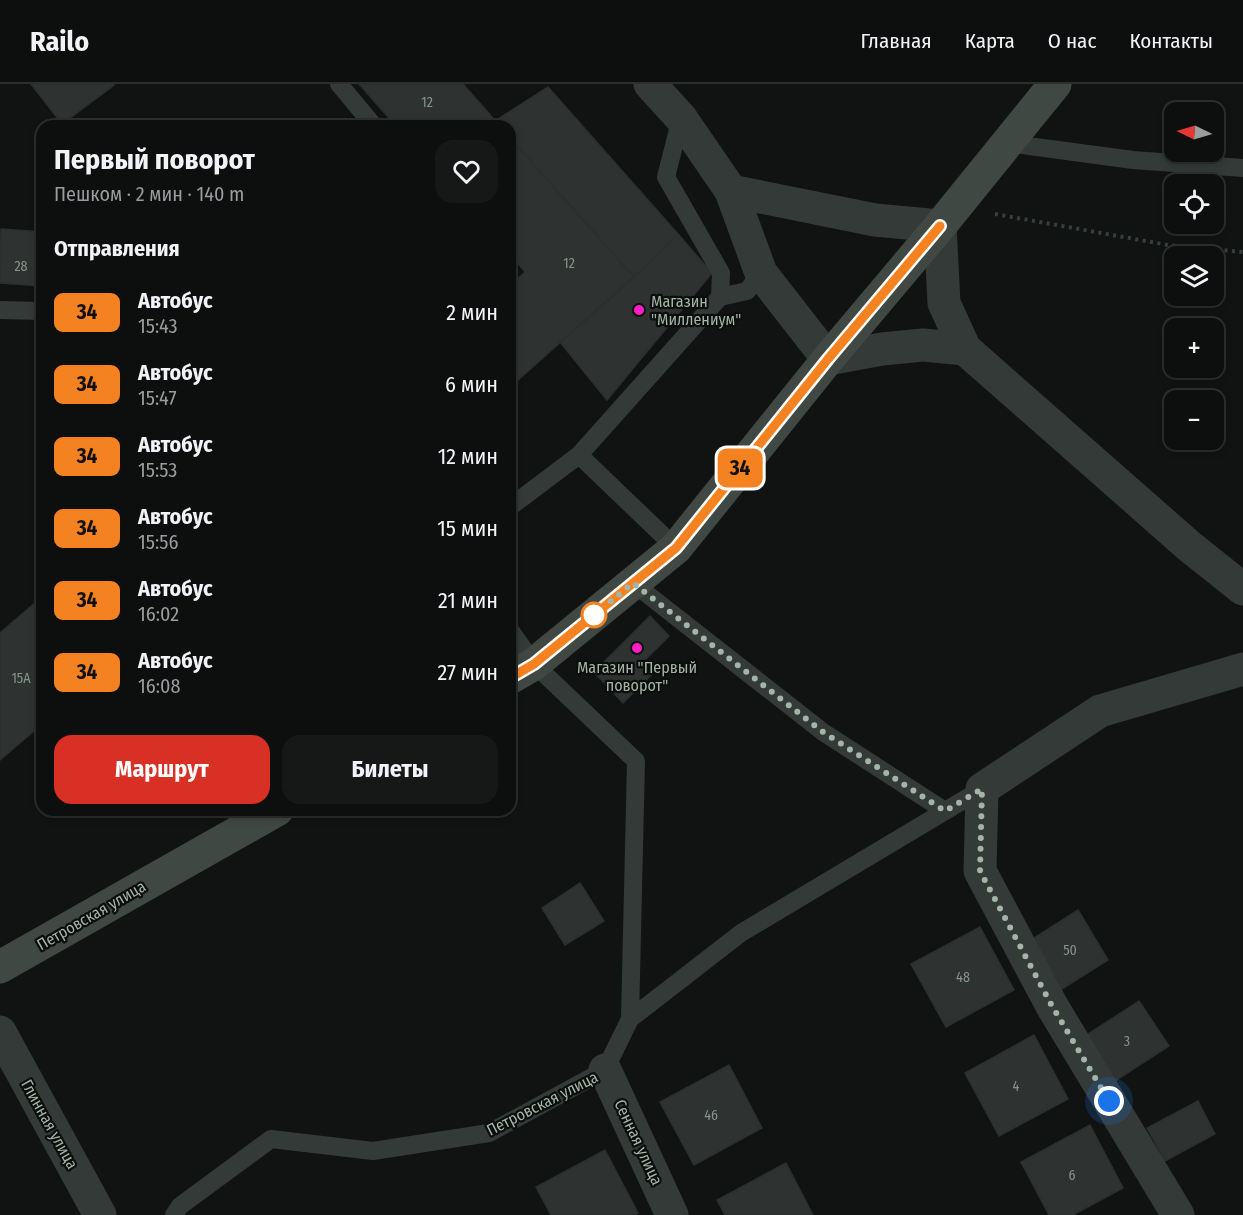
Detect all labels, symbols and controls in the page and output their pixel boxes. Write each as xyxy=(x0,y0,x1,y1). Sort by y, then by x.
text: Railo xyxy=(30,25,89,58)
text: Главная xyxy=(861,28,932,54)
text: Карта xyxy=(965,28,1015,54)
text: О нас xyxy=(1048,28,1096,54)
text: Контакты xyxy=(1129,28,1213,54)
house number: 12 xyxy=(421,94,433,111)
north arrow xyxy=(1164,102,1224,162)
map controls xyxy=(1164,102,1224,450)
button: heart xyxy=(435,140,498,203)
text: Первый поворот xyxy=(54,143,255,176)
button: locate xyxy=(1164,174,1224,234)
text: Пешком · 2 мин · 140 m xyxy=(54,182,244,206)
text: Отправления xyxy=(54,235,180,262)
button: layers xyxy=(1164,246,1224,306)
house number: 12 xyxy=(563,255,575,272)
house number: 28 xyxy=(14,258,28,275)
text: Автобус xyxy=(138,287,213,314)
place label: Магазин "Миллениум" xyxy=(651,292,741,329)
text: 34 xyxy=(77,299,97,325)
text: 2 мин xyxy=(446,299,498,326)
marker: Магазин "Миллениум" xyxy=(632,303,646,317)
text: 15:43 xyxy=(138,314,178,338)
button: + xyxy=(1164,318,1224,378)
text: Автобус xyxy=(138,359,213,386)
text: 34 xyxy=(77,371,97,397)
text: 6 мин xyxy=(445,371,498,398)
text: 15:47 xyxy=(138,386,177,410)
button: − xyxy=(1164,390,1224,450)
text: Автобус xyxy=(138,431,213,458)
text: 34 xyxy=(77,443,97,469)
text: 12 мин xyxy=(438,443,498,470)
line badge: 34 xyxy=(713,448,767,488)
text: 34 xyxy=(730,455,750,481)
text: 15:53 xyxy=(138,458,177,482)
text: Автобус xyxy=(138,503,213,530)
text: 34 xyxy=(77,515,97,541)
text: 15 мин xyxy=(437,515,498,542)
text: 15:56 xyxy=(138,530,178,554)
text: Автобус xyxy=(138,575,213,602)
text: 34 xyxy=(77,587,97,613)
text: 21 мин xyxy=(438,587,498,614)
text: 16:02 xyxy=(138,602,179,626)
unlabelled marker xyxy=(581,602,607,628)
marker: Магазин "Первый поворот" xyxy=(630,641,644,655)
text: Автобус xyxy=(138,647,213,674)
place label: Магазин "Первый поворот" xyxy=(577,658,697,695)
text: 34 xyxy=(77,659,97,685)
text: 27 мин xyxy=(437,659,498,686)
house number: 15А xyxy=(11,670,31,687)
text: 16:08 xyxy=(138,674,180,698)
button: Маршрут xyxy=(54,735,270,804)
button: Билеты xyxy=(282,735,498,804)
street label: Петровская улица xyxy=(34,877,149,954)
house number: 50 xyxy=(1063,942,1077,959)
house number: 48 xyxy=(956,969,970,986)
house number: 3 xyxy=(1124,1033,1130,1050)
street label: Петровская улица xyxy=(483,1067,601,1140)
street label: Глинная улица xyxy=(17,1076,82,1172)
house number: 4 xyxy=(1013,1078,1020,1095)
your location xyxy=(1094,1086,1124,1116)
street label: Сенная улица xyxy=(610,1096,667,1188)
house number: 46 xyxy=(704,1107,718,1124)
house number: 6 xyxy=(1069,1167,1076,1184)

